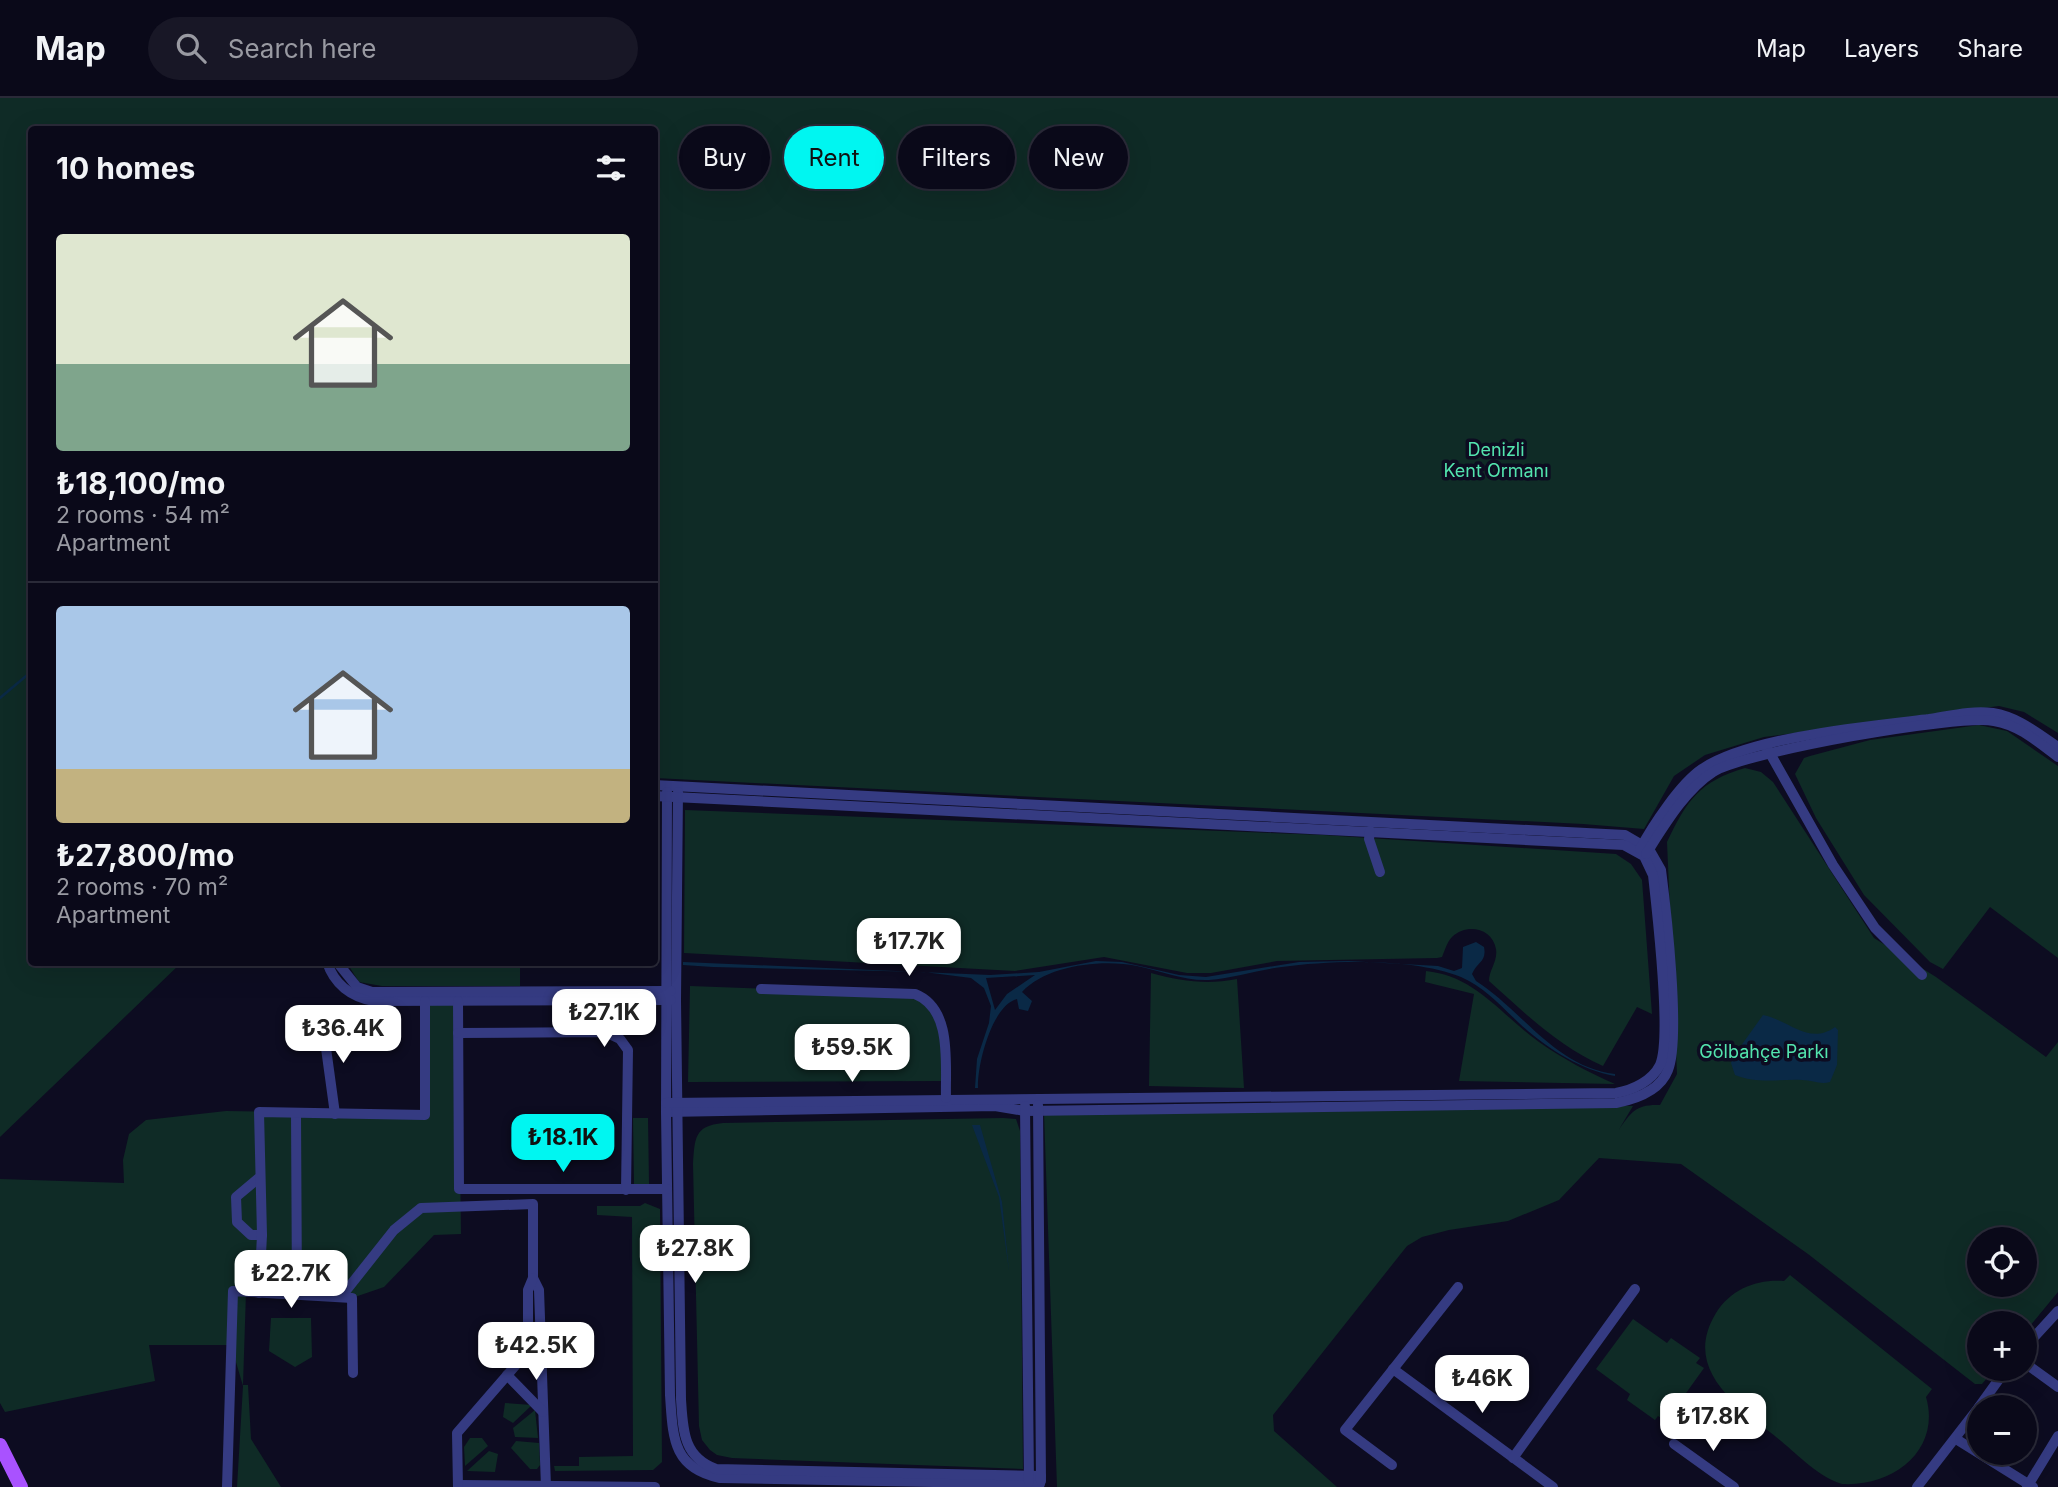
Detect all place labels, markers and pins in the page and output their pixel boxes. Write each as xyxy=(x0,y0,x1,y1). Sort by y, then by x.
pin: ₺17.7K xyxy=(852,918,966,978)
pin: ₺27.1K xyxy=(547,990,661,1049)
pin: ₺36.4K xyxy=(286,1006,400,1065)
pin: ₺59.5K xyxy=(795,1024,909,1084)
pin: ₺18.1K xyxy=(506,1114,620,1174)
pin: ₺27.8K xyxy=(638,1226,752,1285)
pin: ₺22.7K xyxy=(234,1250,348,1310)
pin: ₺42.5K xyxy=(479,1322,593,1382)
pin: ₺46K xyxy=(1441,1356,1523,1415)
pin: ₺17.8K xyxy=(1656,1394,1770,1453)

